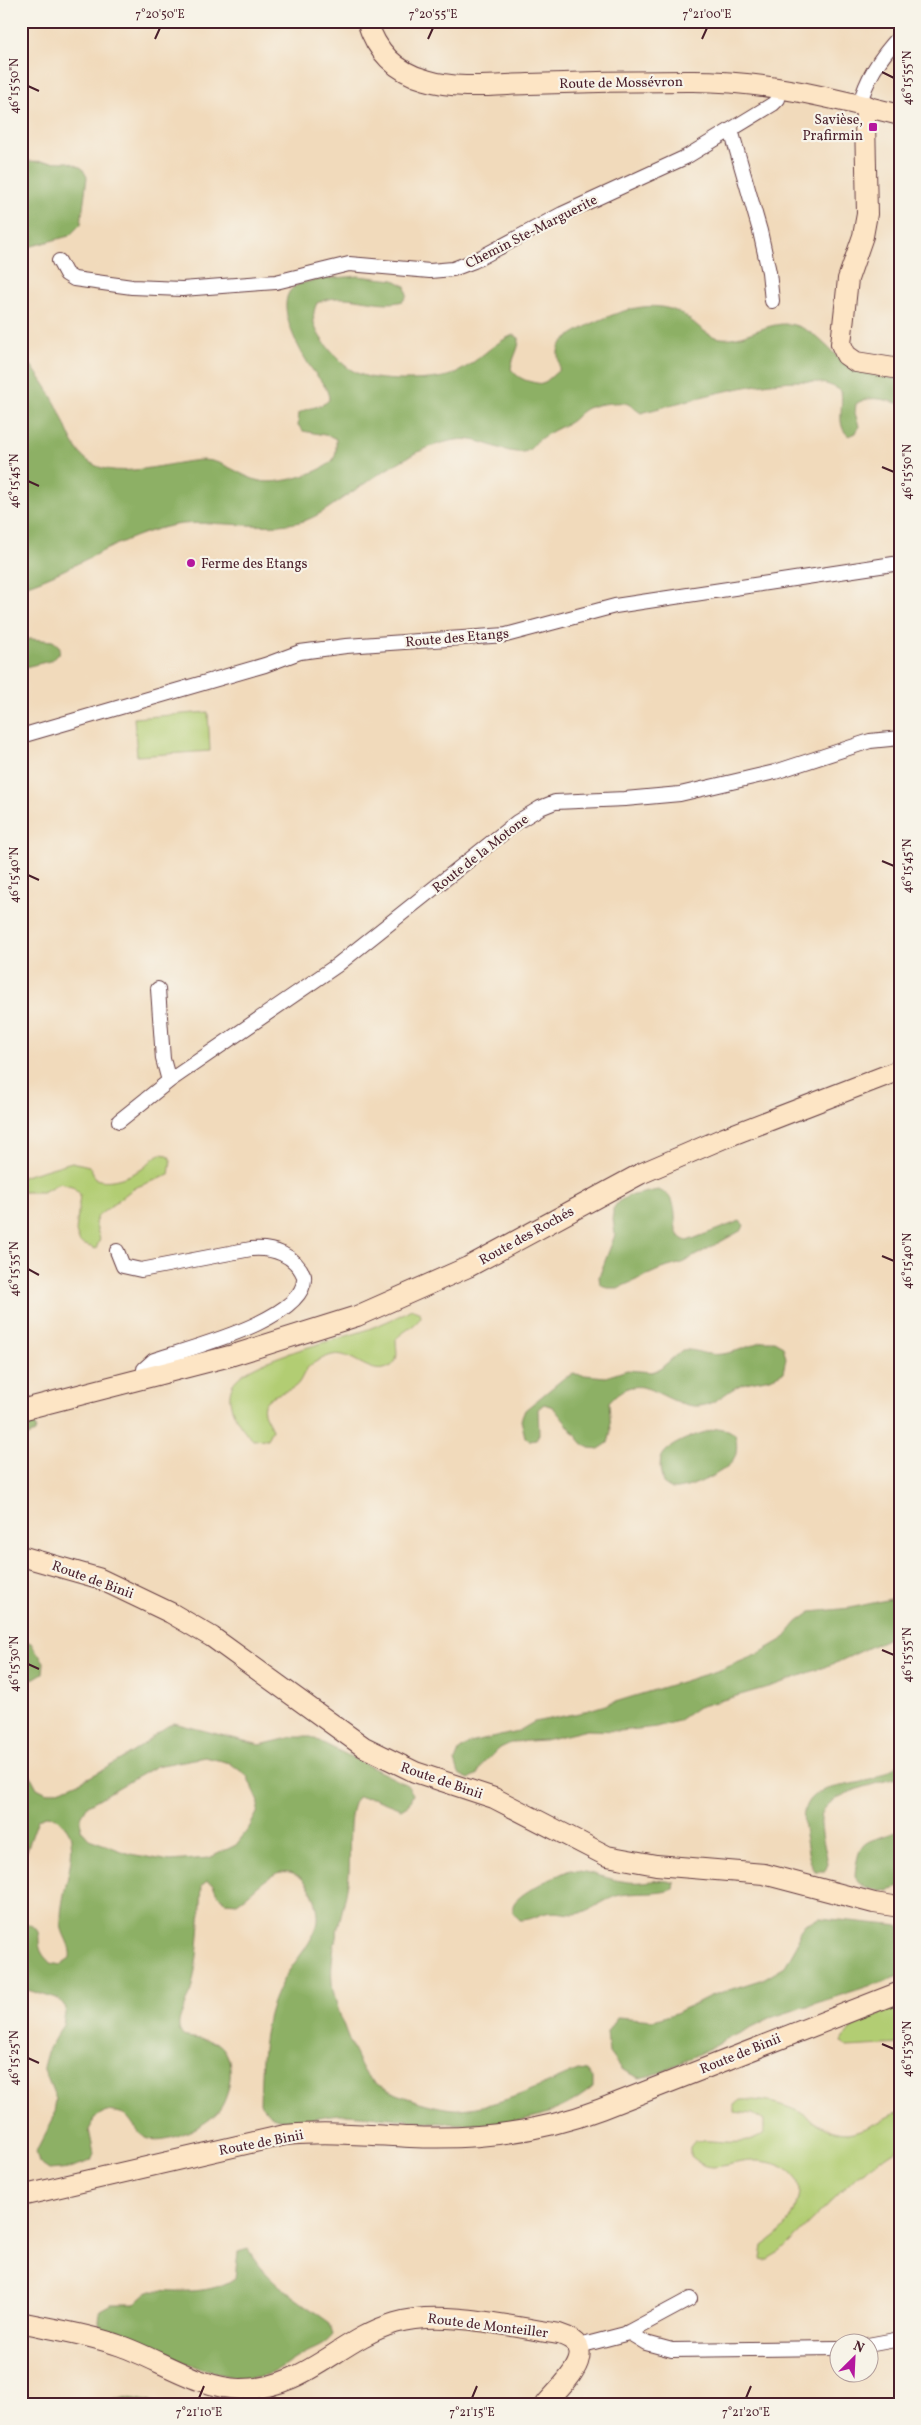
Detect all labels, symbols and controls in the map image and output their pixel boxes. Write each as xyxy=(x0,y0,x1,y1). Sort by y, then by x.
text: 7°20'50"E xyxy=(135,7,185,23)
text: 7°20'55"E xyxy=(409,7,457,23)
text: 7°21'00"E xyxy=(682,7,732,23)
text: 46°15'55"N xyxy=(900,50,916,105)
text: 46°15'50"N xyxy=(7,58,23,114)
street label: Route de Mossévron xyxy=(559,73,683,94)
place label: Savièse, Prafirmin xyxy=(802,111,863,146)
marker: Savièse, Prafirmin xyxy=(867,121,879,133)
street label: Chemin Ste-Marguerite xyxy=(462,191,601,274)
text: 46°15'50"N xyxy=(900,444,916,500)
text: 46°15'45"N xyxy=(7,453,23,509)
place label: Ferme des Etangs xyxy=(201,555,308,574)
marker: Ferme des Etangs xyxy=(185,557,197,569)
street label: Route des Etangs xyxy=(405,624,510,652)
street label: Route de la Motone xyxy=(429,810,533,898)
text: 46°15'45"N xyxy=(900,838,916,894)
text: 46°15'40"N xyxy=(7,847,23,903)
street label: Route des Rochés xyxy=(476,1202,578,1270)
text: 46°15'40"N xyxy=(900,1233,916,1289)
text: 46°15'35"N xyxy=(7,1241,23,1297)
street label: Route de Binii xyxy=(49,1557,136,1604)
text: 46°15'35"N xyxy=(900,1627,916,1683)
text: 46°15'30"N xyxy=(7,1636,23,1692)
street label: Route de Binii xyxy=(398,1758,485,1804)
text: 46°15'30"N xyxy=(900,2021,916,2077)
street label: Route de Binii xyxy=(697,2029,784,2079)
text: 46°15'25"N xyxy=(7,2030,23,2086)
street label: Route de Binii xyxy=(217,2126,305,2161)
street label: Route de Monteiller xyxy=(426,2310,549,2343)
north arrow xyxy=(828,2332,878,2382)
text: N xyxy=(850,2337,867,2358)
text: 7°21'10"E xyxy=(176,2405,222,2421)
text: 7°21'15"E xyxy=(449,2405,495,2421)
text: 7°21'20"E xyxy=(722,2405,770,2421)

